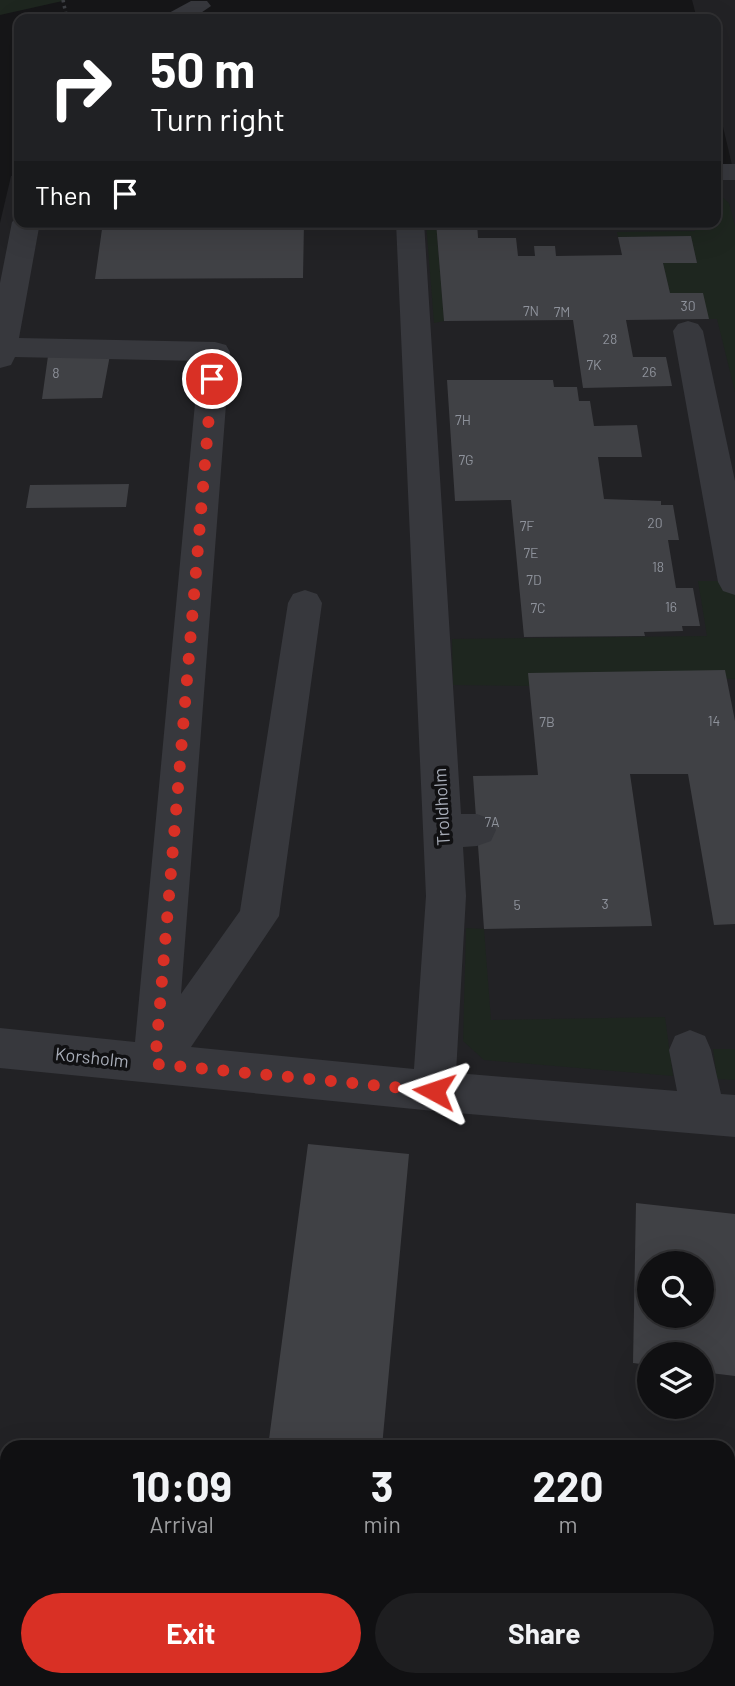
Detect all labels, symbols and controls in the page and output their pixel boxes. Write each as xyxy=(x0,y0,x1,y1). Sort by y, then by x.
text: 50 m xyxy=(150,39,255,98)
icon: right xyxy=(35,42,126,133)
text: Turn right xyxy=(150,99,285,137)
icon: arrive xyxy=(106,175,144,213)
text: Then xyxy=(35,179,92,210)
house number: 30 xyxy=(680,297,696,314)
house number: 7N xyxy=(523,302,539,319)
house number: 7M xyxy=(554,303,570,320)
house number: 28 xyxy=(603,330,617,347)
pin xyxy=(182,349,242,409)
house number: 7K xyxy=(586,356,602,373)
icon: arrive xyxy=(193,360,231,398)
house number: 26 xyxy=(642,363,656,380)
house number: 8 xyxy=(52,364,60,381)
house number: 7H xyxy=(455,411,471,428)
house number: 7G xyxy=(458,451,474,468)
house number: 20 xyxy=(647,514,663,531)
house number: 7F xyxy=(520,517,534,534)
house number: 7E xyxy=(523,544,539,561)
house number: 18 xyxy=(652,558,664,575)
house number: 7D xyxy=(526,571,542,588)
house number: 16 xyxy=(665,598,677,615)
house number: 7C xyxy=(530,599,546,616)
house number: 14 xyxy=(708,712,720,729)
house number: 7B xyxy=(539,713,555,730)
street label: Troldholm xyxy=(428,768,454,846)
house number: 7A xyxy=(484,813,500,830)
house number: 3 xyxy=(601,895,609,912)
house number: 5 xyxy=(513,896,521,913)
street label: Korsholm xyxy=(54,1042,130,1072)
position arrow xyxy=(397,1054,471,1128)
map controls xyxy=(637,1251,714,1419)
button: search xyxy=(637,1251,714,1328)
button: layers xyxy=(637,1342,714,1419)
text: 10:09 xyxy=(132,1460,232,1510)
text: 3 xyxy=(371,1460,394,1510)
text: 220 xyxy=(532,1460,603,1510)
text: Arrival xyxy=(150,1510,214,1538)
text: min xyxy=(364,1510,401,1538)
text: m xyxy=(558,1510,577,1538)
button: Exit xyxy=(21,1593,361,1673)
button: Share xyxy=(375,1593,714,1673)

